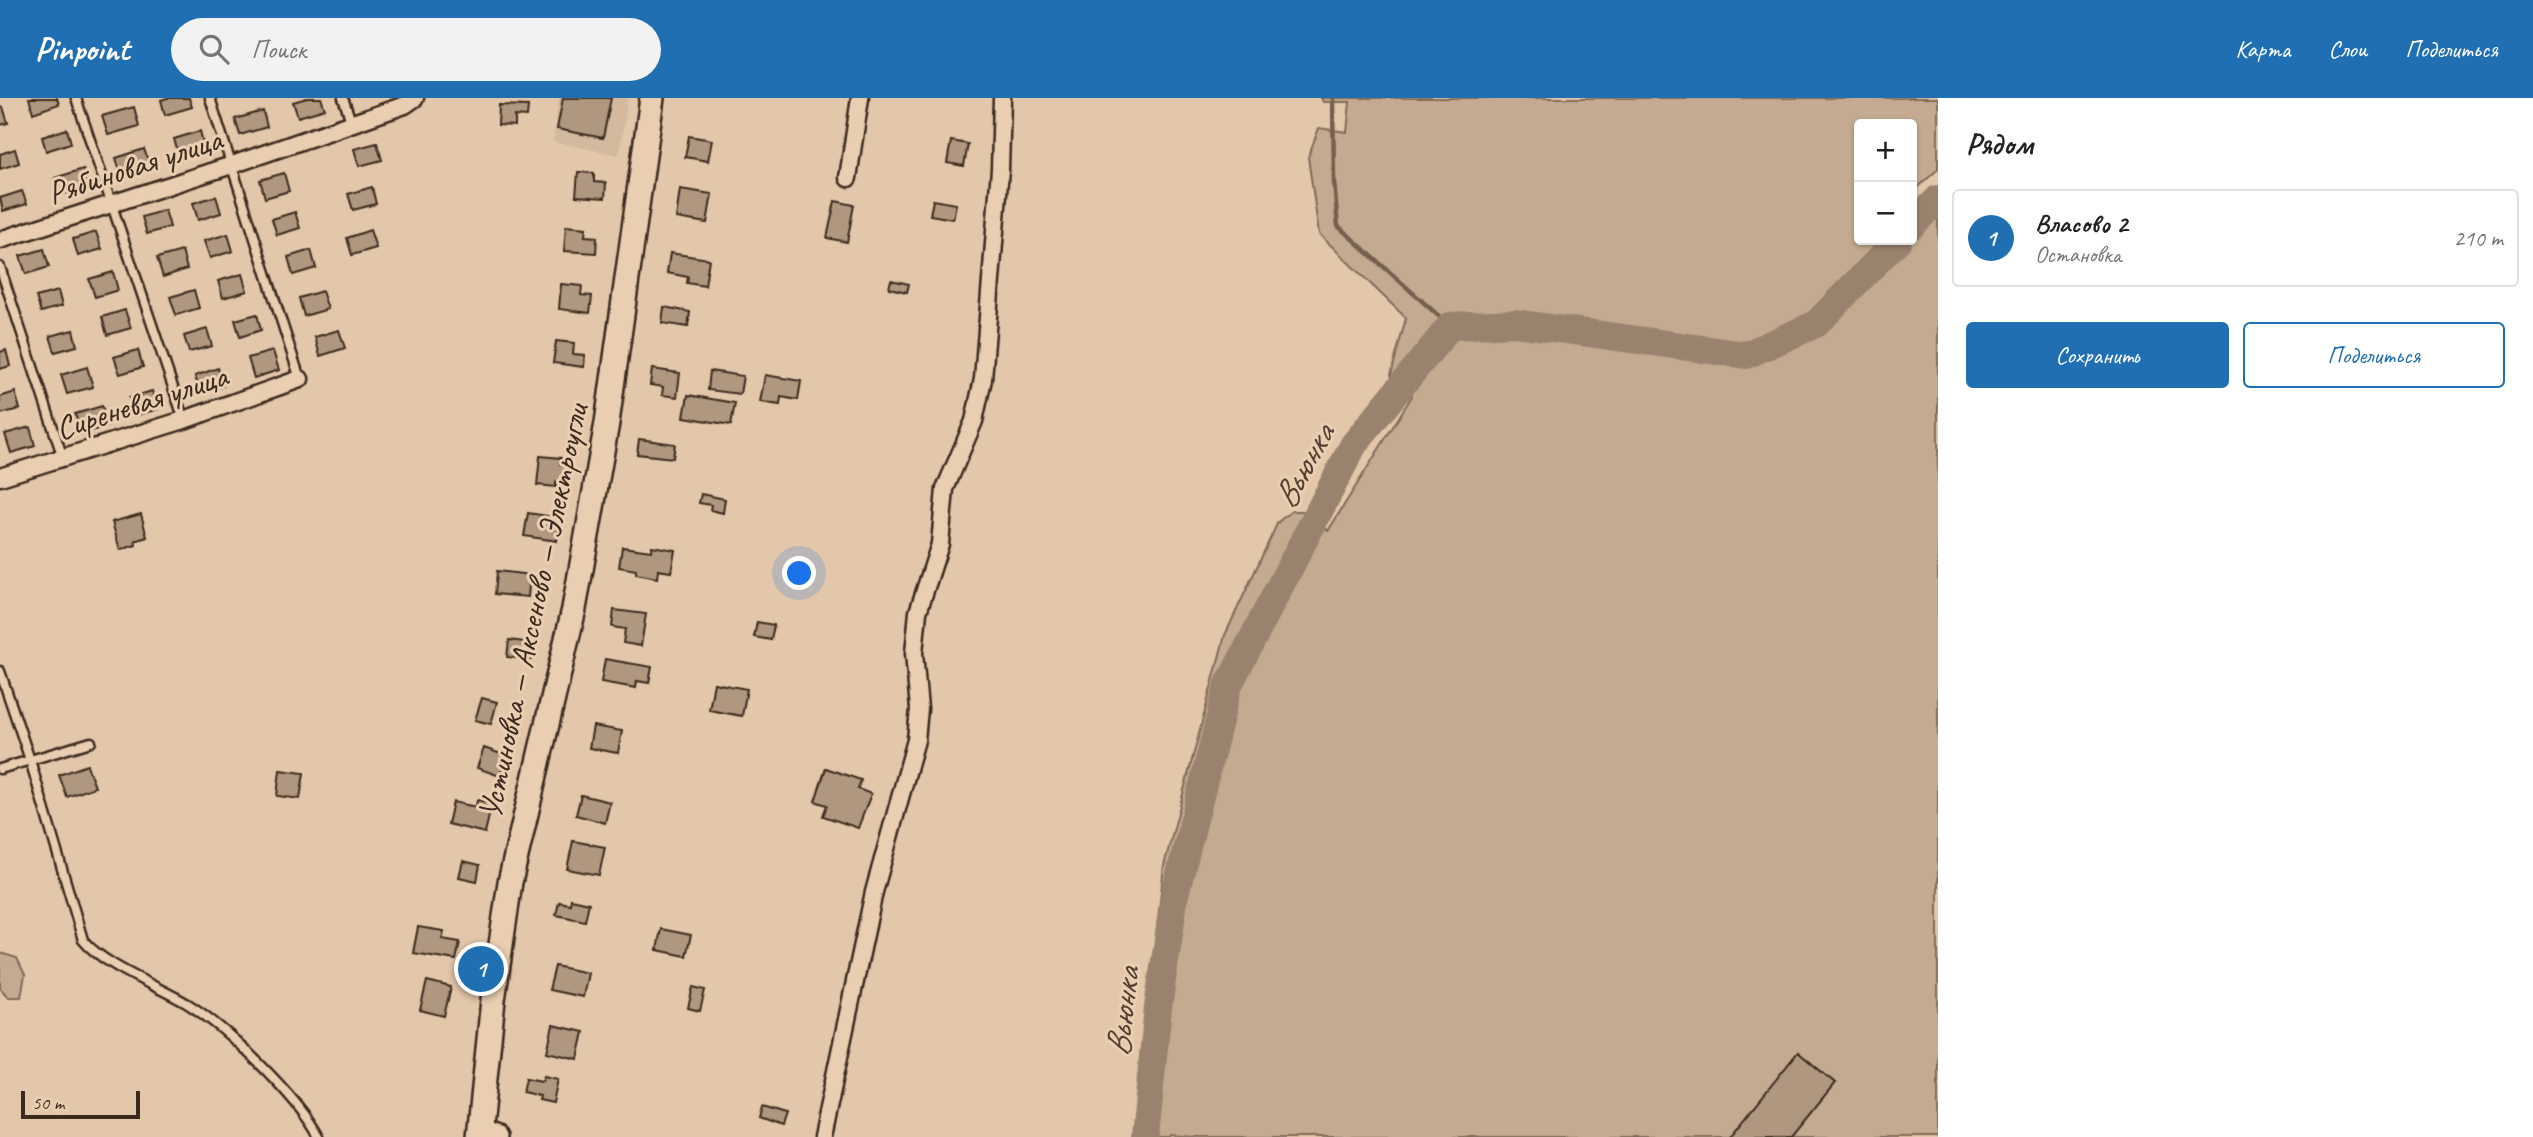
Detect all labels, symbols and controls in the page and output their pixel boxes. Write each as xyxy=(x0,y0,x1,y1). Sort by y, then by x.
search box xyxy=(171,18,661,81)
text: Pinpoint xyxy=(35,28,129,70)
icon: search xyxy=(195,30,233,68)
text: Поиск xyxy=(251,33,306,66)
text: Карта xyxy=(2236,34,2290,64)
text: Слои xyxy=(2328,34,2367,64)
text: Поделиться xyxy=(2405,34,2498,64)
street label: Рябиновая улица xyxy=(42,117,229,214)
map controls xyxy=(1854,119,1917,245)
button: + xyxy=(1854,119,1917,182)
text: Рядом xyxy=(1966,125,2033,163)
button: − xyxy=(1854,182,1917,245)
text: Власово 2 xyxy=(2035,207,2128,240)
text: 1 xyxy=(1986,224,1996,253)
text: 210 m xyxy=(2454,224,2503,253)
text: Остановка xyxy=(2035,240,2121,269)
button: Сохранить xyxy=(1966,322,2229,388)
button: Поделиться xyxy=(2243,322,2505,388)
street label: Сиреневая улица xyxy=(50,354,234,449)
street label: Устиновка — Аксеново — Электроугли xyxy=(468,398,598,822)
water label: Вьюнка xyxy=(1262,414,1346,516)
your location xyxy=(782,556,816,590)
pin: 1 xyxy=(458,943,504,995)
water label: Вьюнка xyxy=(1095,962,1151,1059)
scale bar xyxy=(21,1088,140,1120)
text: 50 m xyxy=(32,1091,64,1115)

